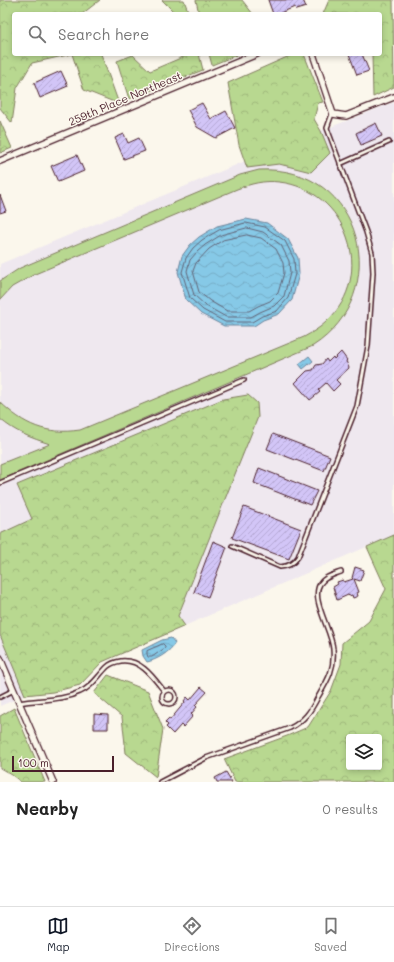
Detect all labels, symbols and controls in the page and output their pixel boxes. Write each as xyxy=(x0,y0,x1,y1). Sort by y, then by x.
search box xyxy=(12,12,382,56)
icon: search xyxy=(26,23,48,45)
text: Search here xyxy=(58,24,149,44)
street label: 259th Place Northeast xyxy=(66,67,184,129)
map controls xyxy=(346,734,382,770)
button: layers xyxy=(346,734,382,770)
scale bar xyxy=(12,754,114,773)
text: 100 m xyxy=(18,755,49,770)
text: Nearby xyxy=(16,797,78,819)
text: 0 results xyxy=(323,800,378,817)
tab: Map xyxy=(47,915,70,954)
tab: Directions xyxy=(164,915,220,954)
tab: Saved xyxy=(314,915,347,954)

